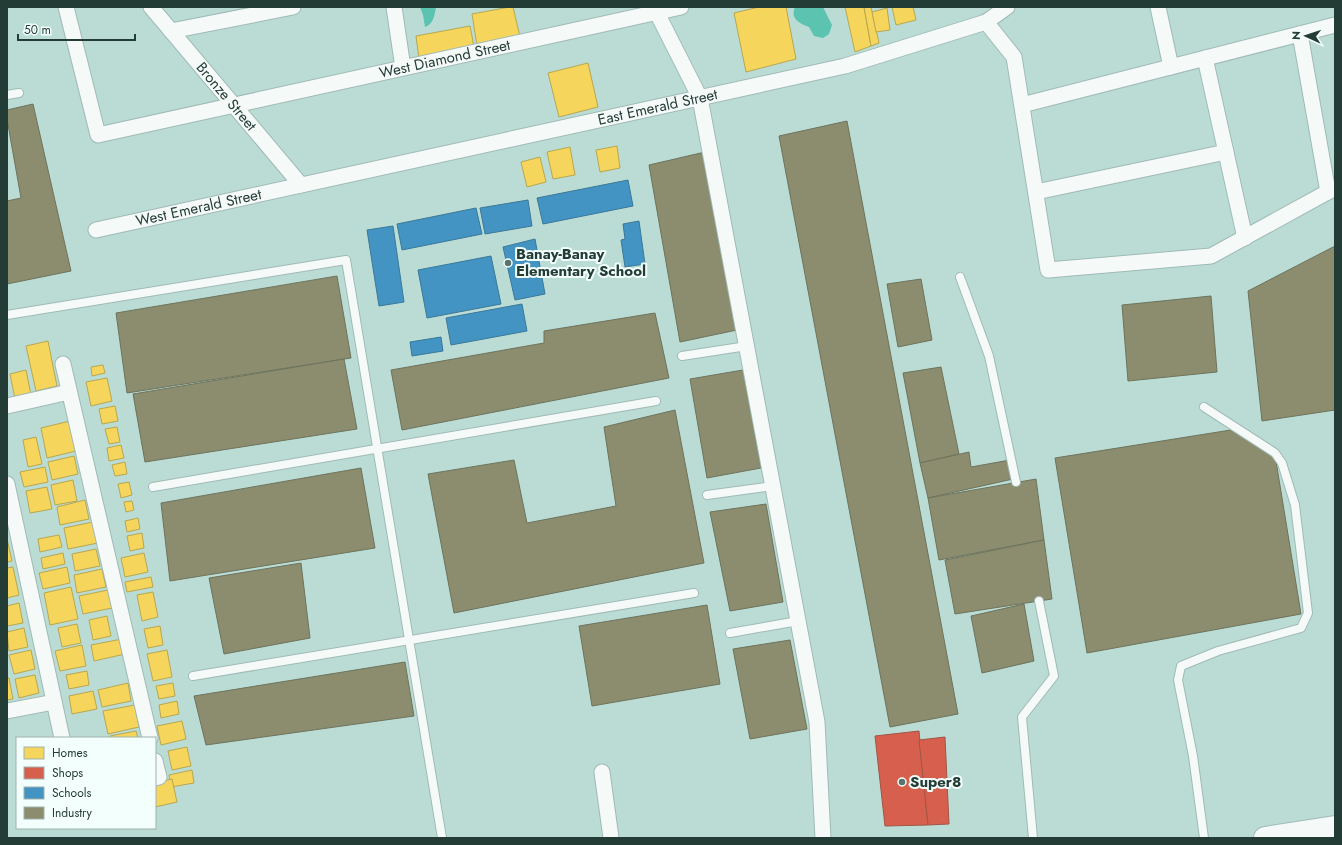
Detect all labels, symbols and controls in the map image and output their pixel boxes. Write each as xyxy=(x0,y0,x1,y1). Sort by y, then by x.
scale bar xyxy=(18,16,135,42)
north arrow xyxy=(1286,16,1326,56)
text: 50 m xyxy=(24,21,51,39)
text: N xyxy=(1288,31,1304,40)
street label: West Diamond Street xyxy=(377,34,513,84)
street label: Bronze Street xyxy=(191,57,262,136)
street label: East Emerald Street xyxy=(596,83,720,131)
street label: West Emerald Street xyxy=(134,183,264,232)
place label: Banay-Banay Elementary School xyxy=(516,243,646,282)
marker: Banay-Banay Elementary School xyxy=(503,258,513,268)
legend xyxy=(16,737,156,829)
text: Homes xyxy=(52,744,88,762)
text: Shops xyxy=(52,764,83,782)
place label: Super8 xyxy=(910,771,961,793)
marker: Super8 xyxy=(897,777,907,787)
text: Schools xyxy=(52,784,91,802)
text: Industry xyxy=(52,804,93,822)

